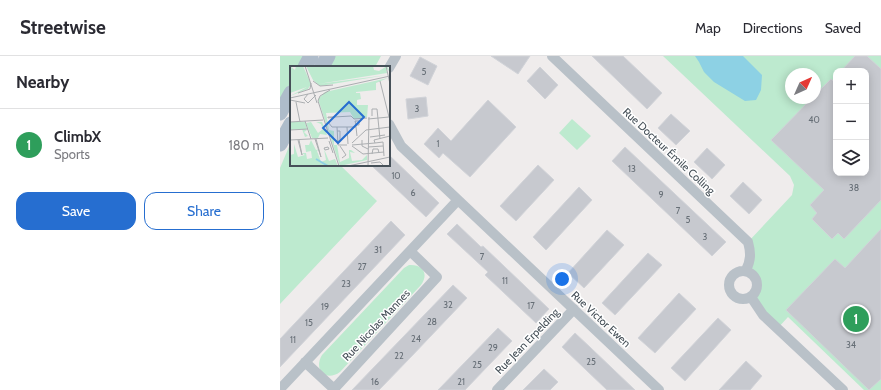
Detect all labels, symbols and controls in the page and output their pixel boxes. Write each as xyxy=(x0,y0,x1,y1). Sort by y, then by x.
text: Streetwise xyxy=(20,16,106,39)
text: Map xyxy=(695,19,721,37)
text: Directions xyxy=(743,19,803,37)
text: Saved xyxy=(825,19,861,37)
inset map xyxy=(290,66,390,166)
house number: 5 xyxy=(422,66,427,77)
north arrow xyxy=(785,68,821,104)
map controls xyxy=(833,68,869,176)
button: + xyxy=(833,68,869,104)
text: Nearby xyxy=(16,72,69,92)
house number: 3 xyxy=(415,103,420,114)
button: − xyxy=(833,104,869,140)
street label: Rue Docteur Émile Colling xyxy=(620,105,718,198)
house number: 40 xyxy=(808,114,820,125)
text: ClimbX xyxy=(54,128,101,146)
text: 1 xyxy=(27,137,31,153)
text: 180 m xyxy=(228,137,264,153)
house number: 1 xyxy=(437,138,440,149)
button: layers xyxy=(833,140,869,176)
text: Sports xyxy=(54,146,90,162)
house number: 13 xyxy=(628,163,636,174)
house number: 10 xyxy=(391,170,401,181)
house number: 38 xyxy=(849,182,859,193)
house number: 6 xyxy=(410,187,416,198)
house number: 9 xyxy=(658,189,664,200)
button: Save xyxy=(16,192,136,230)
button: Share xyxy=(144,192,264,230)
house number: 7 xyxy=(676,205,681,216)
house number: 5 xyxy=(686,214,691,225)
house number: 3 xyxy=(703,231,708,242)
house number: 31 xyxy=(374,244,382,255)
house number: 7 xyxy=(480,251,485,262)
house number: 27 xyxy=(357,261,367,272)
your location xyxy=(552,269,572,289)
house number: 11 xyxy=(502,275,508,286)
house number: 23 xyxy=(341,278,351,289)
street label: Rue Nicolas Mannes xyxy=(339,286,413,364)
street label: Rue Victor Ewen xyxy=(568,288,634,350)
house number: 32 xyxy=(443,299,453,310)
house number: 17 xyxy=(527,300,535,311)
house number: 19 xyxy=(321,301,329,312)
pin: 1 xyxy=(843,304,869,334)
street label: Rue Jean Erpelding xyxy=(492,305,562,377)
house number: 28 xyxy=(427,316,437,327)
house number: 15 xyxy=(305,317,313,328)
house number: 24 xyxy=(411,333,421,344)
house number: 11 xyxy=(290,334,296,345)
house number: 34 xyxy=(846,339,856,350)
house number: 29 xyxy=(488,342,498,353)
house number: 22 xyxy=(394,350,404,361)
house number: 25 xyxy=(586,356,596,367)
house number: 25 xyxy=(472,359,482,370)
house number: 16 xyxy=(371,376,379,387)
house number: 21 xyxy=(457,376,465,387)

